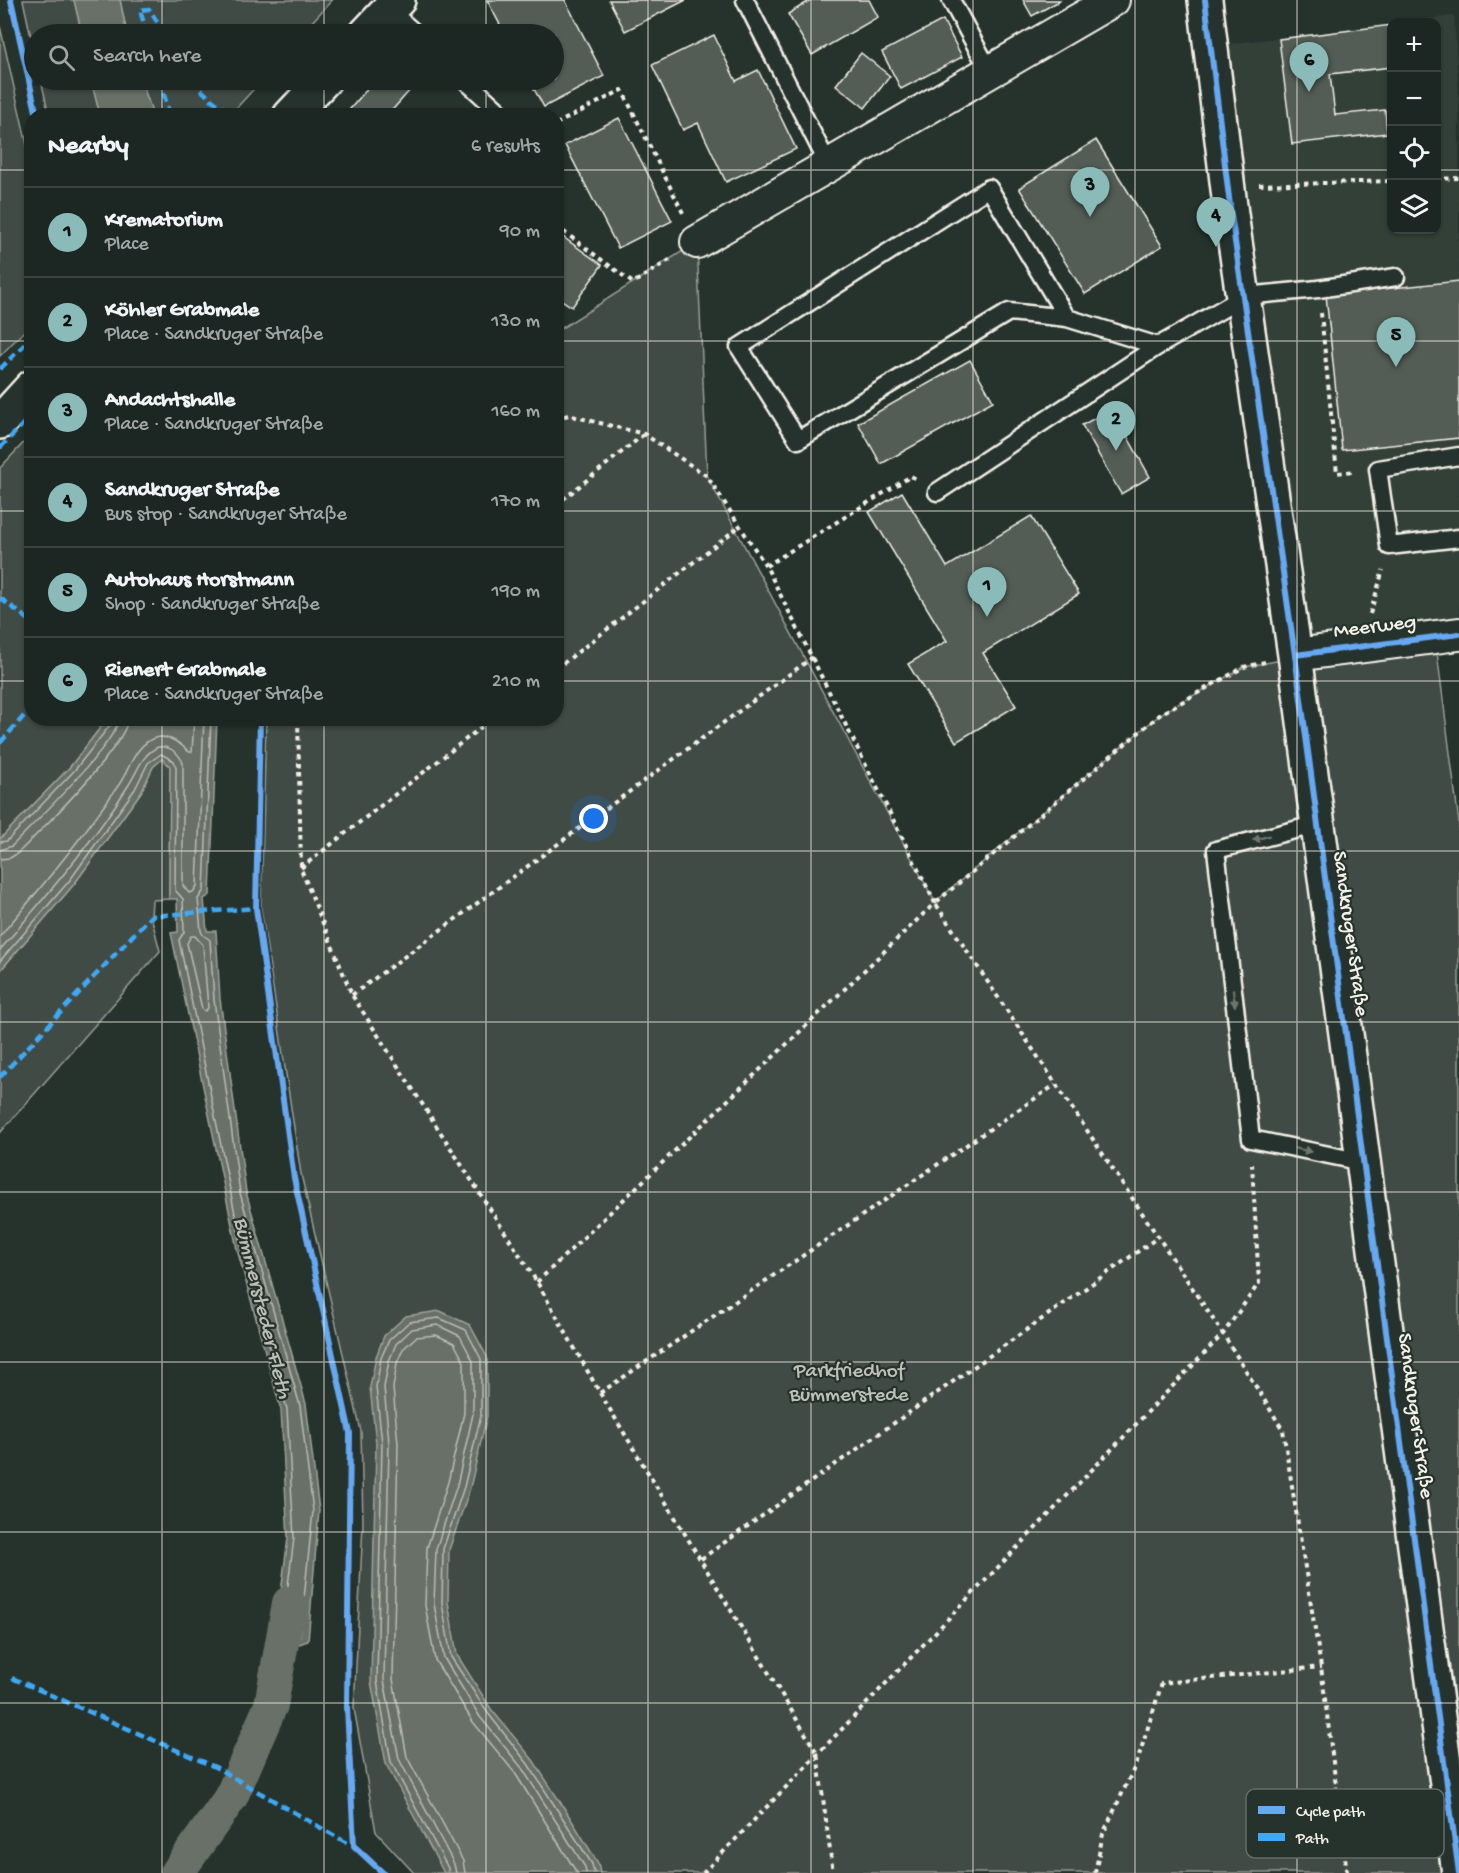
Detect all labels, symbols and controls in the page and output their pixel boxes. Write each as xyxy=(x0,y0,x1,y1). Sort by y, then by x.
map controls xyxy=(1387,18,1441,234)
button: + xyxy=(1387,18,1441,72)
search box xyxy=(24,24,564,90)
icon: search xyxy=(45,41,78,74)
pin: 6 xyxy=(1290,42,1328,92)
text: Search here xyxy=(93,44,201,70)
button: − xyxy=(1387,72,1441,126)
button: locate xyxy=(1387,126,1441,180)
text: Nearby xyxy=(48,132,129,163)
text: 6 results xyxy=(471,136,540,159)
pin: 3 xyxy=(1070,168,1110,217)
button: layers xyxy=(1387,180,1441,234)
pin: 4 xyxy=(1196,198,1236,247)
text: Krematorium xyxy=(105,208,223,234)
text: 1 xyxy=(63,221,72,244)
text: 90 m xyxy=(500,221,540,244)
text: Place xyxy=(105,234,149,257)
text: Köhler Grabmale xyxy=(105,298,259,324)
text: 2 xyxy=(63,311,72,334)
text: 130 m xyxy=(491,311,540,334)
pin: 5 xyxy=(1376,318,1416,367)
text: Place · Sandkruger Straße xyxy=(105,324,323,347)
text: Andachtshalle xyxy=(105,388,235,414)
text: 3 xyxy=(62,401,73,424)
text: 160 m xyxy=(491,401,540,424)
pin: 2 xyxy=(1096,402,1136,451)
text: Place · Sandkruger Straße xyxy=(105,414,323,437)
text: Sandkruger Straße xyxy=(105,478,279,504)
text: 4 xyxy=(63,491,72,514)
text: 170 m xyxy=(491,491,540,514)
text: Bus stop · Sandkruger Straße xyxy=(105,504,347,527)
text: Autohaus Horstmann xyxy=(105,568,294,594)
pin: 1 xyxy=(968,568,1006,617)
text: 5 xyxy=(62,581,73,604)
text: 190 m xyxy=(492,581,540,604)
text: Shop · Sandkruger Straße xyxy=(105,594,320,617)
street label: Meerweg xyxy=(1332,611,1418,645)
text: Rienert Grabmale xyxy=(105,658,266,684)
text: 6 xyxy=(62,671,73,694)
text: 210 m xyxy=(492,671,540,694)
text: Place · Sandkruger Straße xyxy=(105,684,323,707)
your location xyxy=(579,804,608,833)
one-way arrow xyxy=(1252,834,1270,844)
street label: Sandkruger Straße xyxy=(1325,850,1373,1019)
one-way arrow xyxy=(1229,989,1239,1008)
one-way arrow xyxy=(1294,1146,1313,1155)
water label: Bümmersteder Fleth xyxy=(226,1215,296,1402)
street label: Sandkruger Straße xyxy=(1390,1332,1438,1501)
park label: Parkfriedhof Bümmerstede xyxy=(789,1360,910,1409)
legend xyxy=(1246,1789,1444,1858)
text: Cycle path xyxy=(1296,1804,1366,1823)
text: Path xyxy=(1295,1831,1329,1850)

